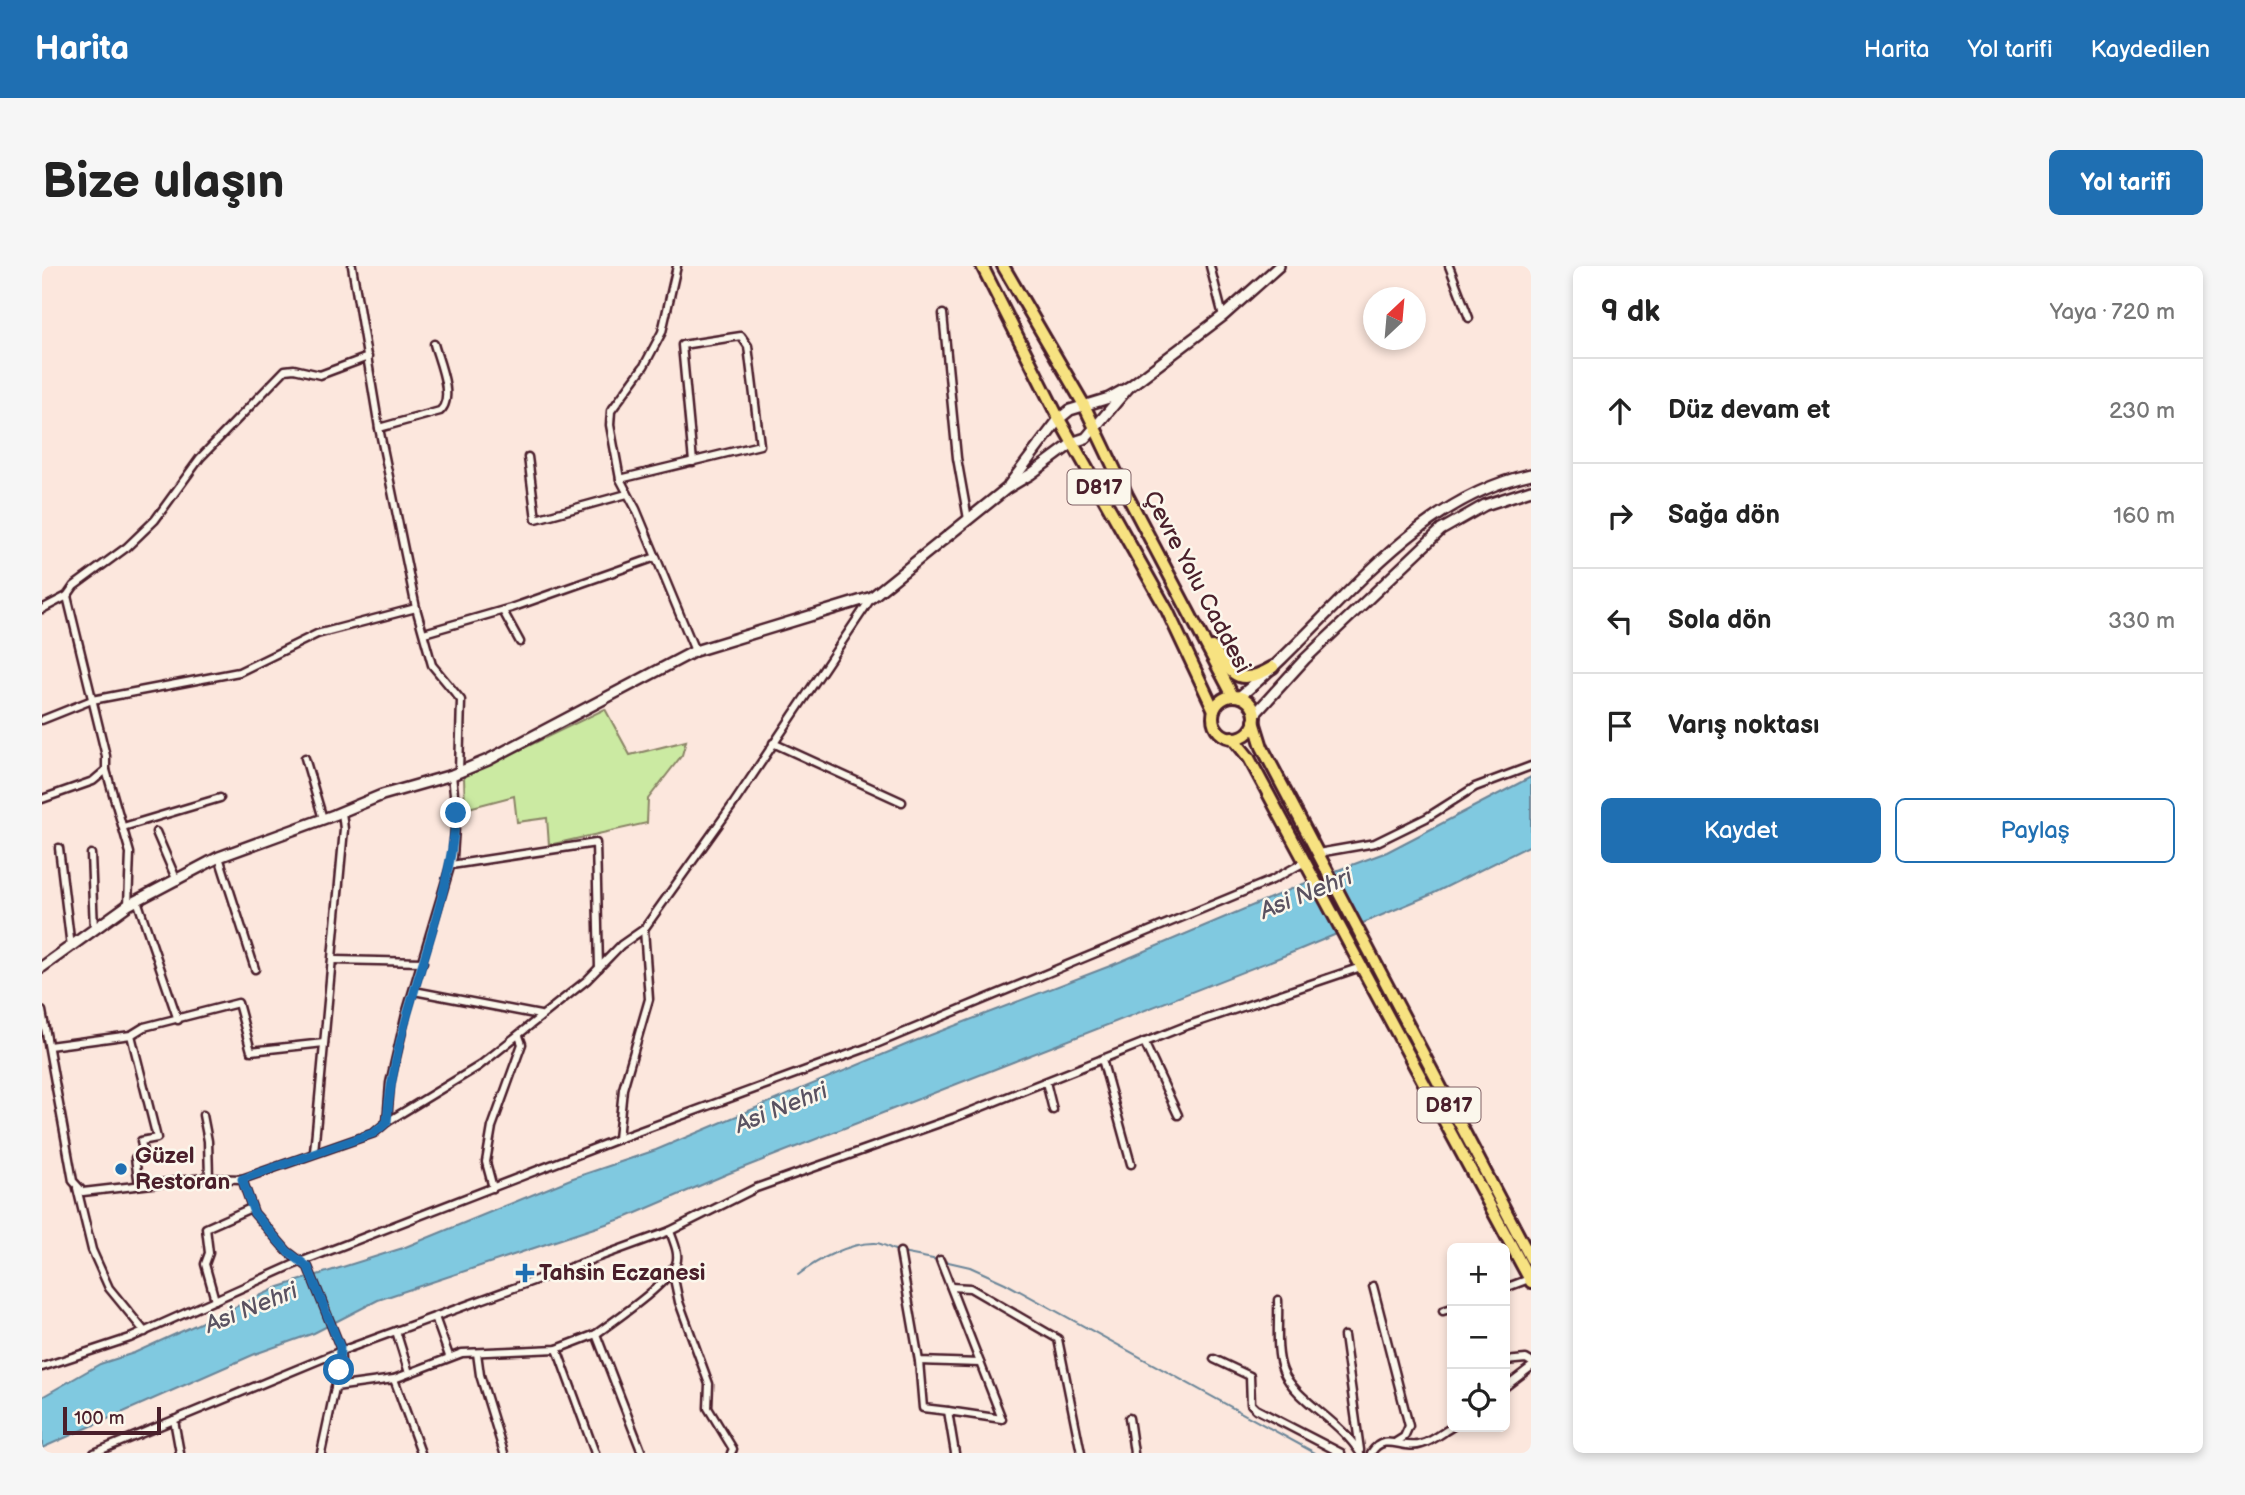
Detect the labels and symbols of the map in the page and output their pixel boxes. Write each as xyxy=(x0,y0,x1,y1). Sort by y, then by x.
north arrow xyxy=(1363,287,1426,350)
road number: D817 xyxy=(1068,470,1130,504)
street label: Çevre Yolu Caddesi xyxy=(1137,486,1257,678)
route end xyxy=(440,797,471,828)
water label: Asi Nehri xyxy=(1255,862,1358,926)
water label: Asi Nehri xyxy=(730,1076,833,1140)
road number: D817 xyxy=(1418,1088,1480,1122)
place label: Güzel Restoran xyxy=(135,1142,230,1196)
marker: Güzel Restoran xyxy=(113,1161,129,1177)
place label: Tahsin Eczanesi xyxy=(539,1259,706,1287)
marker: Tahsin Eczanesi xyxy=(517,1265,533,1281)
water label: Asi Nehri xyxy=(200,1276,303,1340)
route start xyxy=(323,1354,354,1385)
scale bar xyxy=(63,1404,161,1436)

